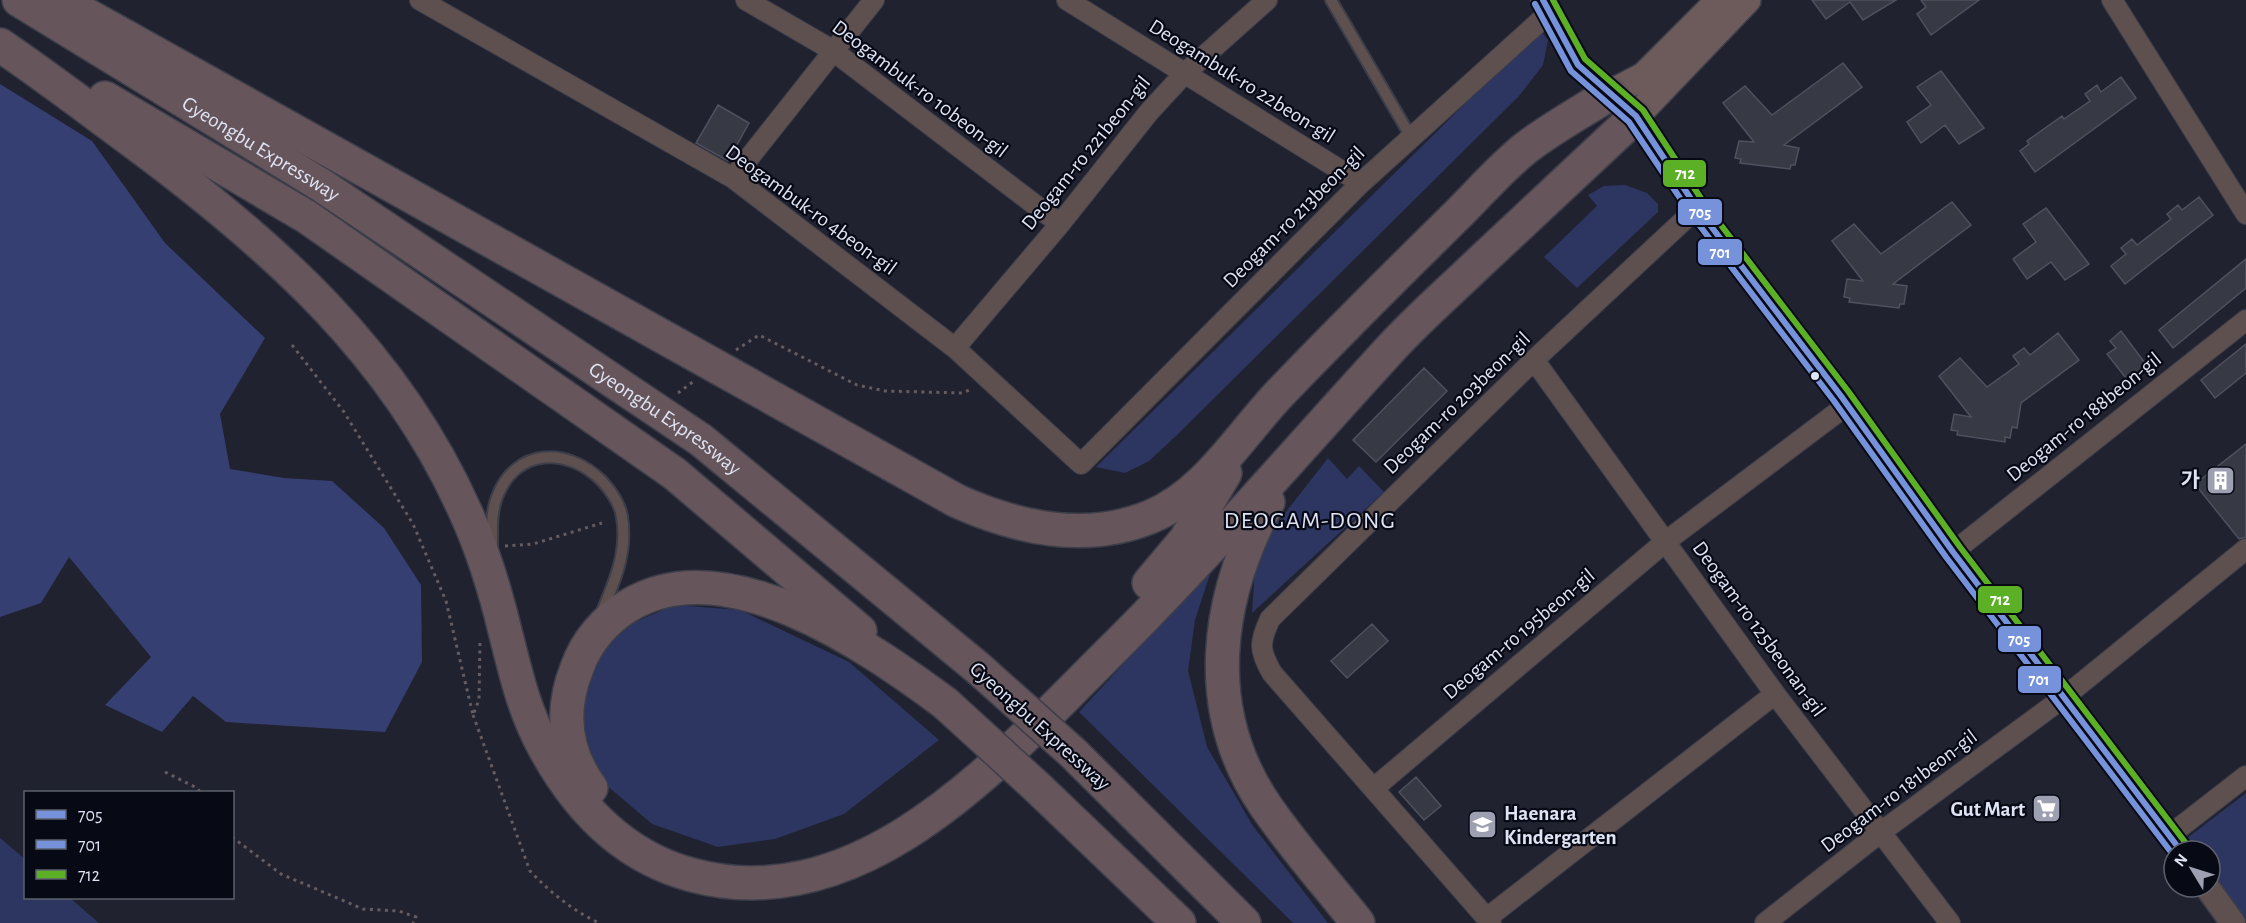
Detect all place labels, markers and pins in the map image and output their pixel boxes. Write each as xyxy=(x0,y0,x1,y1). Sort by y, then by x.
unlabelled marker xyxy=(1809,370,1821,382)
building icon: 가 xyxy=(2205,464,2237,496)
place label: 가 xyxy=(2181,469,2200,491)
supermarket icon: Gut Mart xyxy=(2030,793,2062,825)
place label: Gut Mart xyxy=(1951,799,2025,820)
place label: Haenara Kindergarten xyxy=(1504,803,1617,848)
school or university icon: Haenara Kindergarten xyxy=(1467,809,1499,841)

